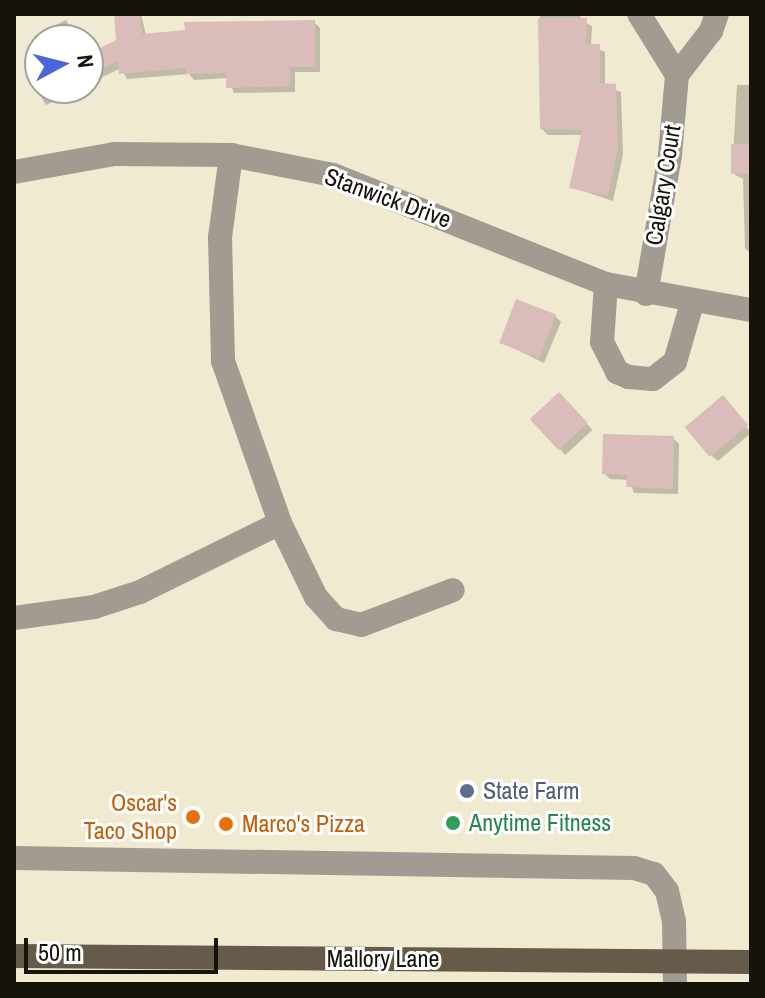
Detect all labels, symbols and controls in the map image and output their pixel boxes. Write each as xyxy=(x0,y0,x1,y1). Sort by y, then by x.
north arrow xyxy=(24,24,104,104)
text: N xyxy=(70,53,102,70)
street label: Calgary Court xyxy=(639,123,687,247)
street label: Stanwick Drive xyxy=(321,162,455,234)
place label: State Farm xyxy=(483,777,579,805)
marker: State Farm xyxy=(458,782,476,800)
place label: Oscar's Taco Shop xyxy=(84,789,177,845)
marker: Oscar's Taco Shop xyxy=(184,808,202,826)
place label: Anytime Fitness xyxy=(469,809,611,837)
place label: Marco's Pizza xyxy=(242,810,365,838)
marker: Anytime Fitness xyxy=(444,814,462,832)
marker: Marco's Pizza xyxy=(217,815,235,833)
scale bar xyxy=(28,922,222,972)
text: 50 m xyxy=(38,936,82,968)
street label: Mallory Lane xyxy=(327,945,439,973)

